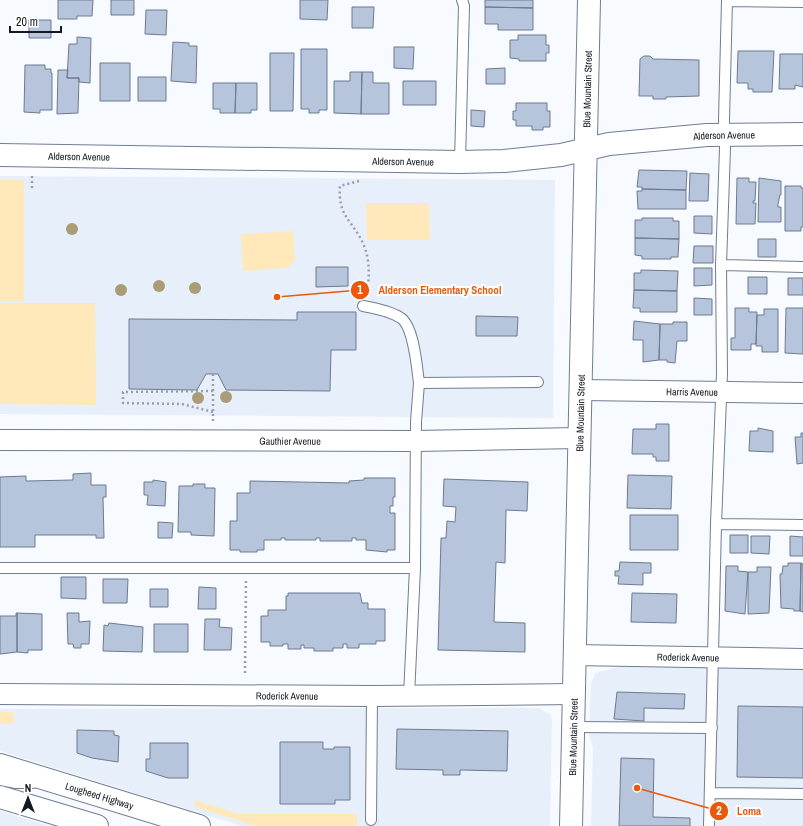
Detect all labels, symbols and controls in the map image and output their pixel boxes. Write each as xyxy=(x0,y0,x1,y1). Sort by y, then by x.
scale bar xyxy=(10,8,61,34)
text: 20 m xyxy=(16,14,38,30)
street label: Blue Mountain Street xyxy=(580,50,594,128)
street label: Alderson Avenue xyxy=(691,128,755,143)
street label: Alderson Avenue xyxy=(47,149,111,163)
street label: Alderson Avenue xyxy=(371,154,434,168)
callout: Alderson Elementary School xyxy=(350,279,509,302)
text: 1 xyxy=(357,282,363,298)
text: Alderson Elementary School xyxy=(379,283,501,297)
street label: Blue Mountain Street xyxy=(573,374,587,452)
street label: Harris Avenue xyxy=(666,385,718,398)
street label: Gauthier Avenue xyxy=(259,434,321,447)
street label: Roderick Avenue xyxy=(657,650,720,664)
street label: Roderick Avenue xyxy=(256,689,319,702)
street label: Blue Mountain Street xyxy=(566,698,580,776)
north arrow xyxy=(8,778,48,818)
street label: Lougheed Highway xyxy=(64,779,136,812)
text: N xyxy=(25,781,31,795)
callout: Loma xyxy=(709,800,769,823)
text: 2 xyxy=(716,803,722,819)
text: Loma xyxy=(737,804,761,818)

